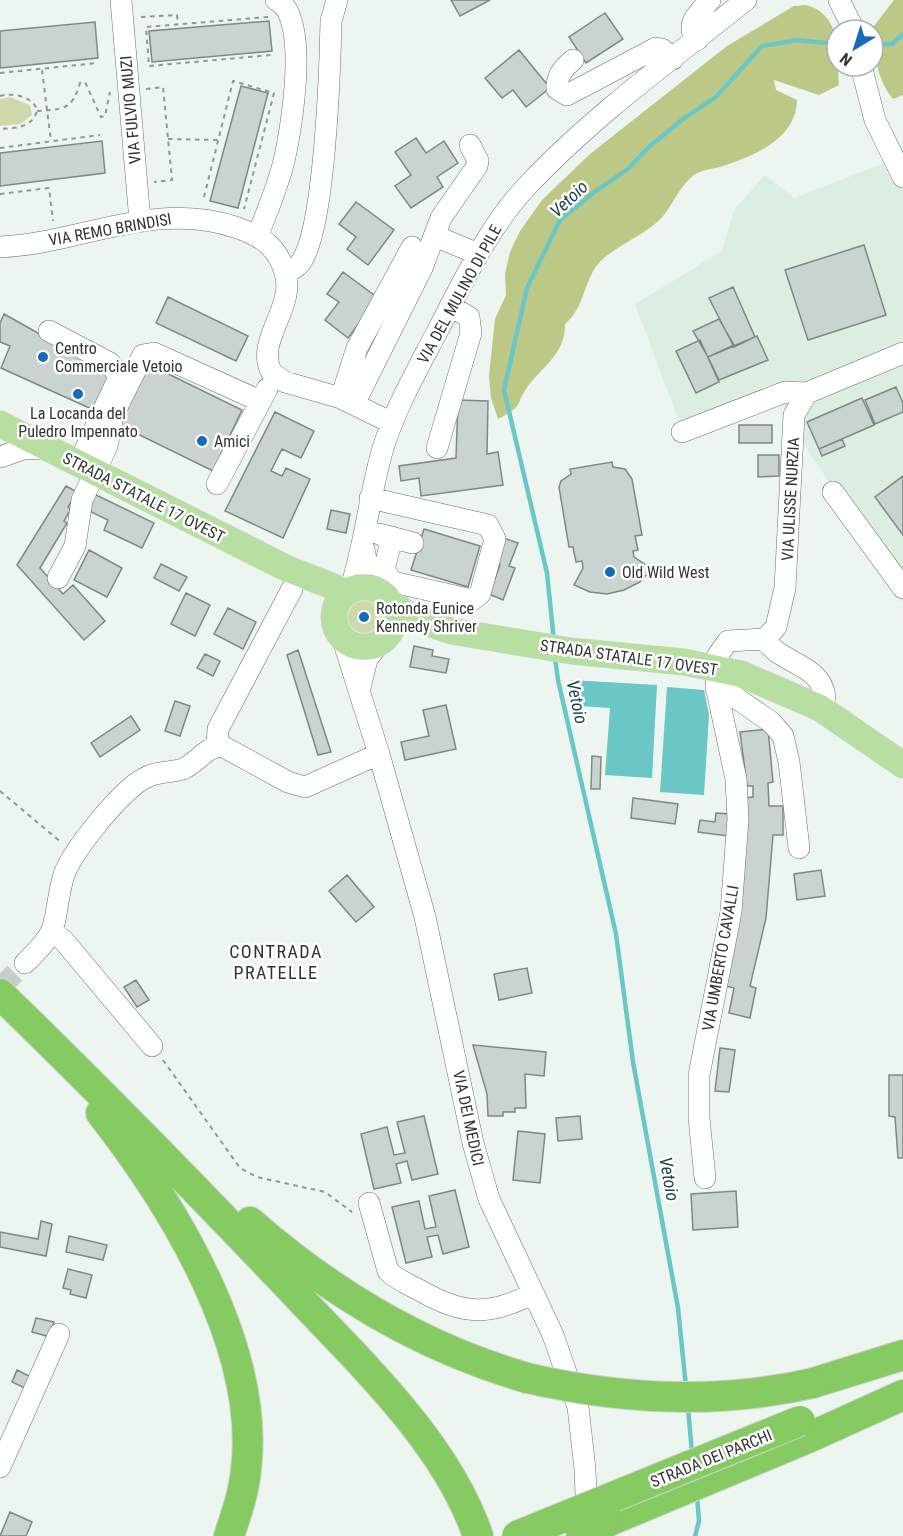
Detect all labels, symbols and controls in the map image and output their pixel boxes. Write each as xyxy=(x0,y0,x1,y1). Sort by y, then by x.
north arrow xyxy=(825,18,885,78)
text: N xyxy=(836,49,856,70)
street label: VIA FULVIO MUZI xyxy=(116,55,145,165)
water label: Vetoio xyxy=(545,176,592,221)
street label: VIA REMO BRINDISI xyxy=(47,209,173,250)
street label: VIA DEL MULINO DI PILE xyxy=(413,222,505,367)
place label: Centro Commerciale Vetoio xyxy=(55,339,182,376)
marker: Centro Commerciale Vetoio xyxy=(36,350,50,364)
marker: La Locanda del Puledro Impennato xyxy=(71,387,85,401)
place label: La Locanda del Puledro Impennato xyxy=(18,404,138,441)
place label: Amici xyxy=(214,432,250,451)
marker: Amici xyxy=(195,434,209,448)
street label: VIA ULISSE NURZIA xyxy=(778,437,803,561)
street label: STRADA STATALE 17 OVEST xyxy=(60,448,228,547)
place label: Old Wild West xyxy=(622,563,710,582)
marker: Old Wild West xyxy=(603,565,617,579)
place label: Rotonda Eunice Kennedy Shriver xyxy=(376,599,477,636)
marker: Rotonda Eunice Kennedy Shriver xyxy=(357,610,371,624)
street label: STRADA STATALE 17 OVEST xyxy=(539,636,719,679)
water label: Vetoio xyxy=(563,678,592,726)
street label: VIA UMBERTO CAVALLI xyxy=(698,884,743,1032)
district label: CONTRADA PRATELLE xyxy=(229,941,323,983)
street label: VIA DEI MEDICI xyxy=(449,1069,488,1168)
water label: Vetoio xyxy=(655,1155,684,1202)
street label: STRADA DEI PARCHI xyxy=(648,1425,775,1492)

